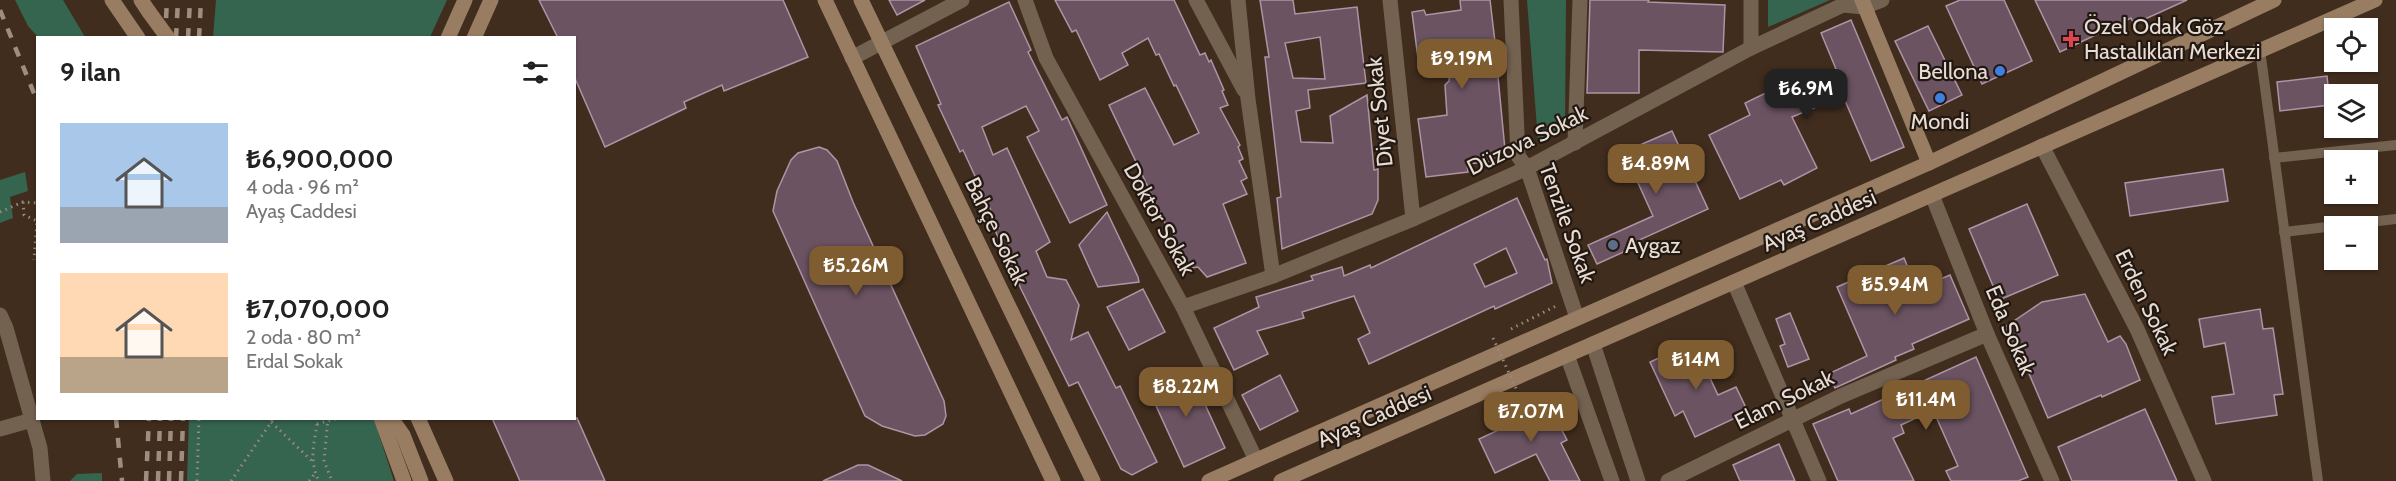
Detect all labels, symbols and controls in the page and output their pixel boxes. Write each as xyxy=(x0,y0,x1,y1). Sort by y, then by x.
place label: Özel Odak Göz Hastalıkları Merkezi xyxy=(2084,13,2260,65)
map controls xyxy=(2324,18,2378,270)
button: locate xyxy=(2324,18,2378,72)
marker: Özel Odak Göz Hastalıkları Merkezi xyxy=(2062,30,2080,48)
pin: ₺9.19M xyxy=(1413,39,1511,90)
text: ₺9.19M xyxy=(1431,46,1493,70)
text: 9 ilan xyxy=(60,56,121,88)
icon: filters xyxy=(519,56,552,89)
street label: Diyet Sokak xyxy=(1360,56,1399,168)
place label: Bellona xyxy=(1918,58,1988,85)
marker: Bellona xyxy=(1993,64,2007,78)
pin: ₺6.9M xyxy=(1764,69,1848,120)
text: ₺6.9M xyxy=(1779,76,1833,100)
button: layers xyxy=(2324,84,2378,138)
marker: Mondi xyxy=(1933,91,1947,105)
street label: Düzova Sokak xyxy=(1463,100,1592,181)
place label: Mondi xyxy=(1911,108,1969,135)
text: ₺6,900,000 xyxy=(246,143,394,175)
pin: ₺4.89M xyxy=(1607,144,1705,195)
icon: home xyxy=(108,147,180,219)
button: + xyxy=(2324,150,2378,204)
text: ₺4.89M xyxy=(1622,151,1690,175)
street label: Doktor Sokak xyxy=(1118,158,1202,280)
street label: Tenzile Sokak xyxy=(1533,160,1602,287)
street label: Bahçe Sokak xyxy=(959,173,1034,290)
text: 4 oda · 96 m² xyxy=(246,175,359,199)
street label: Ayaş Caddesi xyxy=(1758,183,1880,258)
text: Ayaş Caddesi xyxy=(246,199,357,223)
button: − xyxy=(2324,216,2378,270)
place label: Aygaz xyxy=(1625,232,1681,259)
marker: Aygaz xyxy=(1606,238,1620,252)
street label: Erden Sokak xyxy=(2109,245,2184,360)
pin: ₺5.26M xyxy=(807,246,905,297)
text: ₺5.26M xyxy=(823,253,889,277)
pin: ₺5.94M xyxy=(1846,265,1944,316)
text: ₺5.94M xyxy=(1861,272,1929,296)
street label: Eda Sokak xyxy=(1980,281,2042,379)
text: ₺7,070,000 xyxy=(246,293,390,325)
icon: home xyxy=(108,297,180,369)
text: 2 oda · 80 m² xyxy=(246,325,361,349)
pin: ₺14M xyxy=(1660,340,1732,391)
text: ₺14M xyxy=(1672,347,1720,371)
text: Erdal Sokak xyxy=(246,349,343,373)
street label: Elam Sokak xyxy=(1730,364,1838,435)
pin: ₺8.22M xyxy=(1137,367,1235,418)
text: ₺8.22M xyxy=(1153,374,1219,398)
street label: Ayaş Caddesi xyxy=(1313,379,1435,454)
pin: ₺11.4M xyxy=(1877,380,1975,431)
text: ₺11.4M xyxy=(1896,387,1956,411)
pin: ₺7.07M xyxy=(1482,392,1580,443)
text: ₺7.07M xyxy=(1498,399,1564,423)

